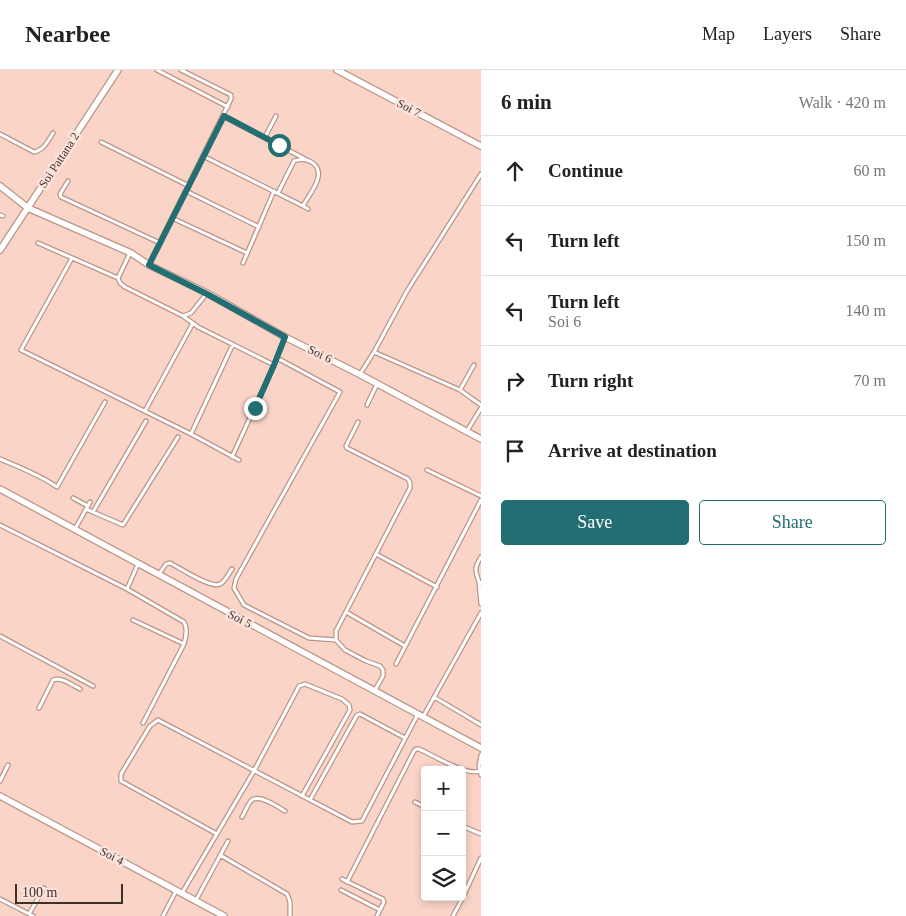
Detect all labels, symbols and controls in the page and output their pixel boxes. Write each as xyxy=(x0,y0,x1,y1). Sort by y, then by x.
text: Nearbee xyxy=(25,21,110,47)
text: Map xyxy=(702,24,735,44)
text: Layers xyxy=(763,24,812,44)
text: Share xyxy=(840,24,881,44)
text: 6 min xyxy=(501,90,552,114)
text: Walk · 420 m xyxy=(799,94,886,111)
street label: Soi 7 xyxy=(395,96,423,120)
street label: Soi Pattana 2 xyxy=(36,130,82,190)
route start xyxy=(268,134,291,157)
icon: ahead xyxy=(501,157,529,185)
text: Continue xyxy=(548,160,623,181)
text: 60 m xyxy=(854,162,886,179)
icon: left xyxy=(501,227,529,255)
text: Turn left xyxy=(548,230,620,251)
text: 150 m xyxy=(846,232,886,249)
text: Turn left xyxy=(548,291,620,312)
icon: left xyxy=(501,297,529,325)
text: 140 m xyxy=(846,302,886,319)
text: Soi 6 xyxy=(548,313,581,330)
street label: Soi 6 xyxy=(306,342,334,366)
icon: right xyxy=(501,367,529,395)
text: Turn right xyxy=(548,370,633,391)
text: 70 m xyxy=(854,372,886,389)
route end xyxy=(244,397,267,420)
icon: arrive xyxy=(501,437,529,465)
text: Arrive at destination xyxy=(548,440,717,461)
button: Save xyxy=(501,500,689,545)
button: Share xyxy=(699,500,886,545)
street label: Soi 5 xyxy=(226,607,254,631)
map controls xyxy=(421,766,466,901)
button: + xyxy=(421,766,466,811)
button: − xyxy=(421,811,466,856)
street label: Soi 4 xyxy=(98,844,126,868)
button: layers xyxy=(421,856,466,901)
scale bar xyxy=(15,881,122,904)
text: 100 m xyxy=(22,885,57,900)

